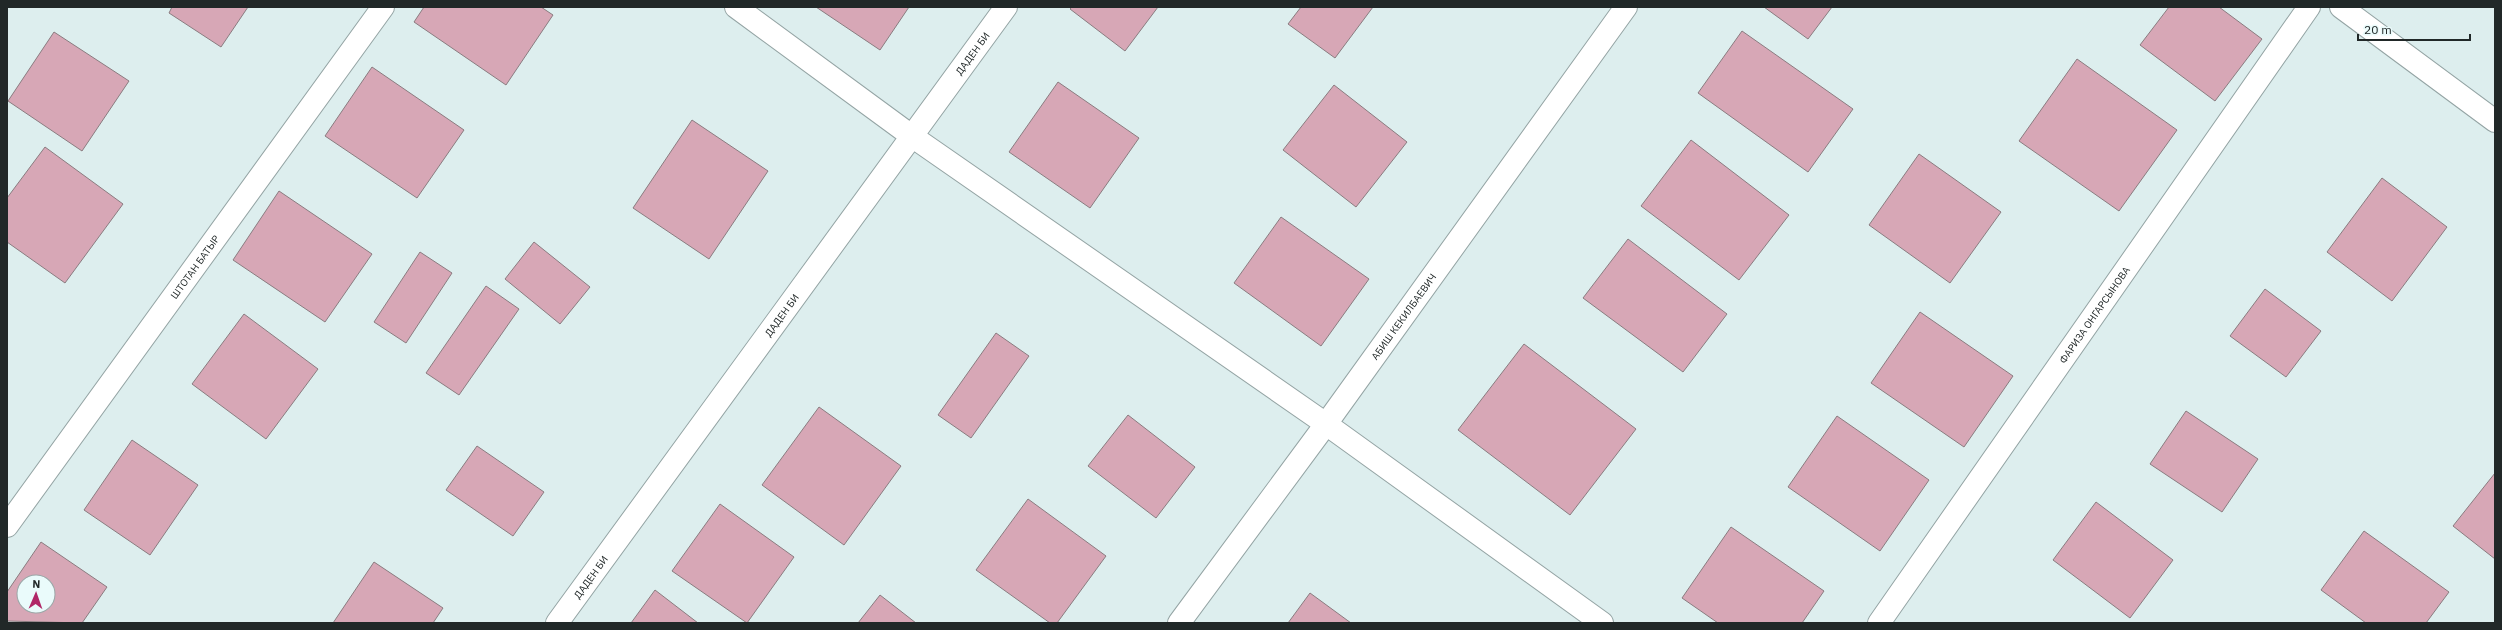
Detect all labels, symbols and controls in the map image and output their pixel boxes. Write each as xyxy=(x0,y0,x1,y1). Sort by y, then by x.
scale bar xyxy=(2358,16,2470,42)
text: 20 m xyxy=(2364,22,2392,37)
street label: ДАДЕН БИ xyxy=(952,29,992,77)
street label: ШТОТАН БАТЫР xyxy=(167,232,222,301)
street label: ФАРИЗА ОНГАРСЫНОВА xyxy=(2056,263,2133,366)
street label: АБИШ КЕКИЛБАЕВИЧ xyxy=(1368,271,1439,362)
street label: ДАДЕН БИ xyxy=(761,291,801,339)
street label: ДАДЕН БИ xyxy=(571,553,611,601)
north arrow xyxy=(16,574,56,614)
text: N xyxy=(32,577,41,591)

